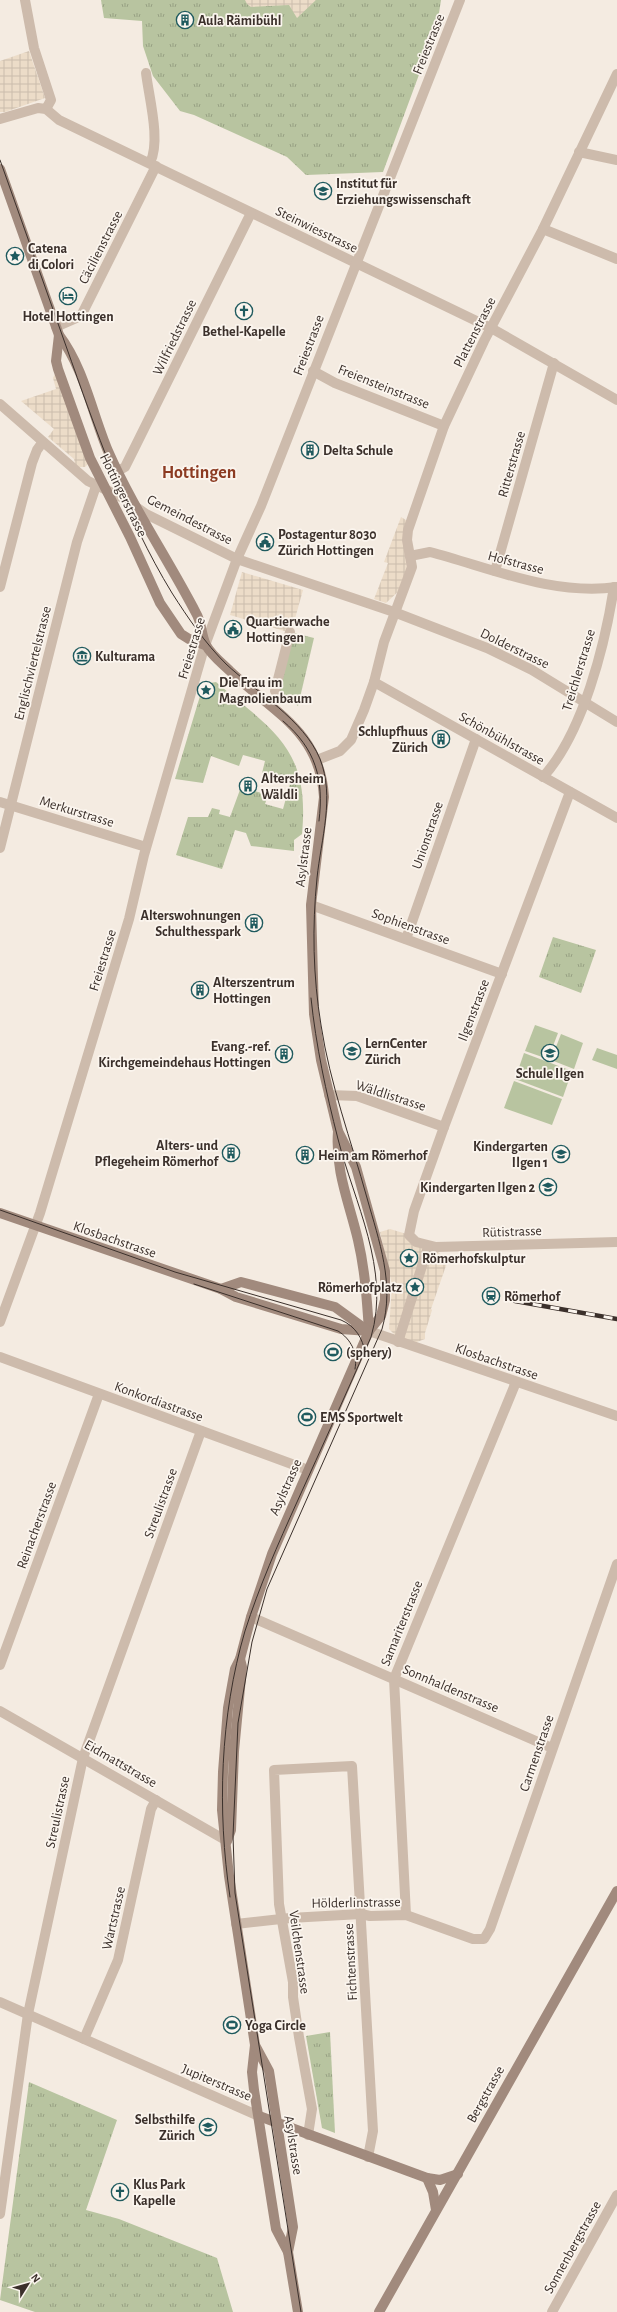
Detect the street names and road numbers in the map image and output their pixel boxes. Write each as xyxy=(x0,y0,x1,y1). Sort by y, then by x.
street label: Freiestrasse xyxy=(411,12,447,77)
street label: Steinwiesstrasse xyxy=(273,204,360,256)
street label: Cäcilienstrasse xyxy=(76,208,125,286)
street label: Plattenstrasse xyxy=(451,295,499,370)
street label: Wilfriedstrasse xyxy=(151,297,199,378)
street label: Freiestrasse xyxy=(291,313,327,378)
street label: Freiensteinstrasse xyxy=(336,362,431,412)
street label: Ritterstrasse xyxy=(496,430,528,499)
street label: Hottingerstrasse xyxy=(97,452,149,539)
street label: Gemeindestrasse xyxy=(145,492,235,547)
street label: Hofstrasse xyxy=(486,549,545,577)
street label: Englischviertelstrasse xyxy=(12,605,54,722)
street label: Freiestrasse xyxy=(176,616,208,681)
street label: Dolderstrasse xyxy=(478,626,551,672)
street label: Treichlerstrasse xyxy=(560,628,598,713)
street label: Schönbühlstrasse xyxy=(456,710,547,768)
street label: Merkurstrasse xyxy=(38,794,116,830)
street label: Unionstrasse xyxy=(410,800,446,871)
street label: Asylstrasse xyxy=(293,826,315,888)
street label: Sophienstrasse xyxy=(370,906,452,948)
street label: Freiestrasse xyxy=(87,928,119,993)
street label: Ilgenstrasse xyxy=(456,978,492,1043)
street label: Wäldlistrasse xyxy=(354,1078,428,1114)
street label: Klosbachstrasse xyxy=(71,1219,158,1261)
street label: Rütistrasse xyxy=(482,1224,542,1240)
street label: Klosbachstrasse xyxy=(453,1341,540,1383)
street label: Konkordiastrasse xyxy=(113,1379,205,1424)
street label: Asylstrasse xyxy=(267,1457,305,1518)
street label: Streulistrasse xyxy=(142,1466,180,1540)
street label: Reinacherstrasse xyxy=(15,1480,59,1571)
street label: Samariterstrasse xyxy=(378,1579,425,1668)
street label: Sonnhaldenstrasse xyxy=(401,1662,501,1715)
street label: Carmenstrasse xyxy=(517,1713,557,1794)
street label: Eidmattstrasse xyxy=(82,1737,159,1790)
street label: Streulistrasse xyxy=(44,1775,72,1850)
street label: Wartstrasse xyxy=(100,1885,128,1951)
street label: Hölderlinstrasse xyxy=(311,1895,401,1911)
street label: Veilchenstrasse xyxy=(286,1909,312,1995)
street label: Fichtenstrasse xyxy=(342,1923,360,2001)
street label: Jupiterstrasse xyxy=(180,2062,254,2104)
street label: Bergstrasse xyxy=(465,2064,507,2125)
street label: Asylstrasse xyxy=(281,2114,305,2176)
street label: Sonnenbergstrasse xyxy=(542,2199,604,2296)

